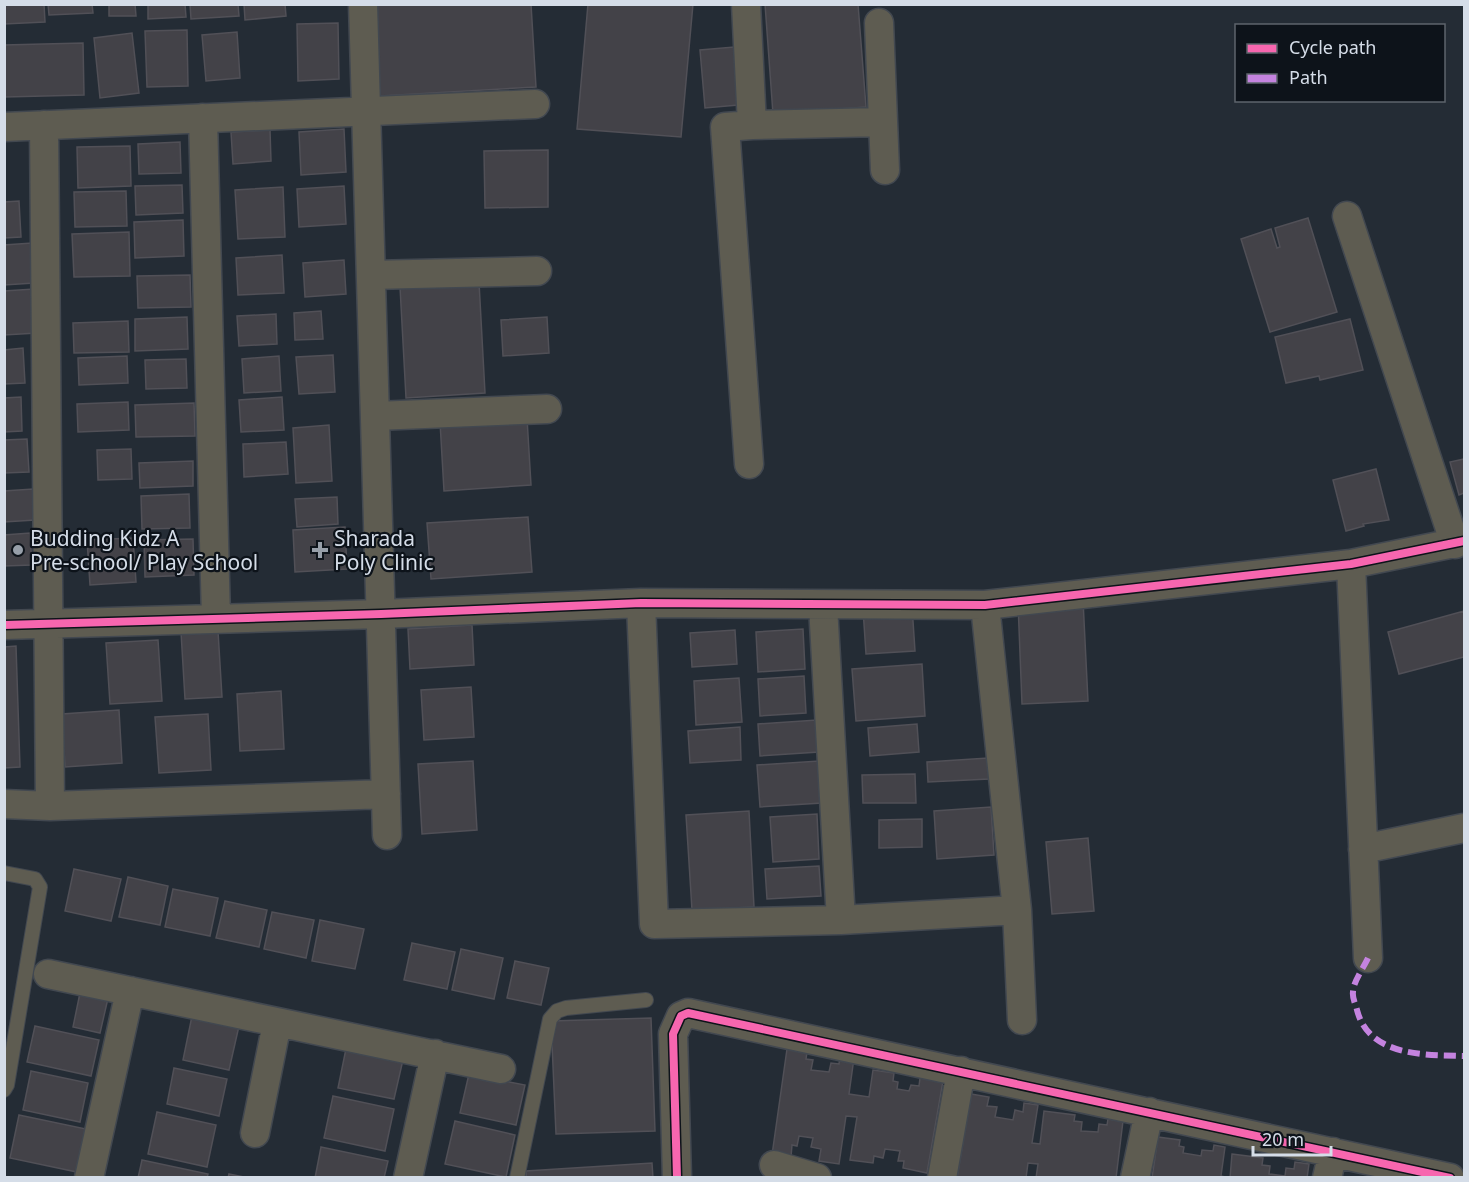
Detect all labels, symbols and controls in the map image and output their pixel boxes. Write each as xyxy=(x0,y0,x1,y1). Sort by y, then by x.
legend xyxy=(1235,24,1445,102)
text: Cycle path xyxy=(1289,35,1376,59)
text: Path xyxy=(1289,65,1328,89)
place label: Budding Kidz A Pre-school/ Play School xyxy=(30,524,258,576)
place label: Sharada Poly Clinic xyxy=(334,524,434,576)
marker: Sharada Poly Clinic xyxy=(311,541,329,559)
marker: Budding Kidz A Pre-school/ Play School xyxy=(11,543,25,557)
scale bar xyxy=(1253,1119,1331,1157)
text: 20 m xyxy=(1262,1127,1304,1151)

